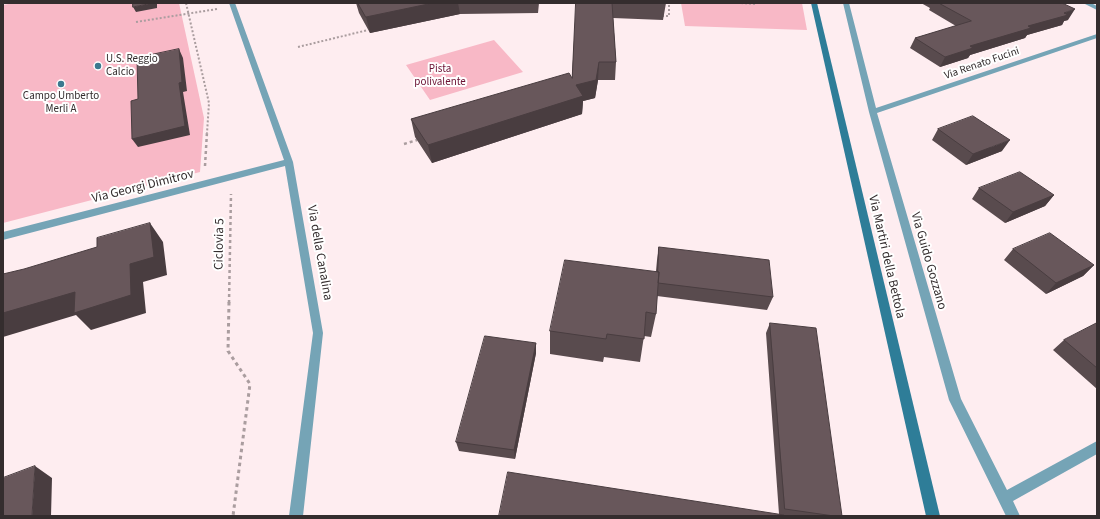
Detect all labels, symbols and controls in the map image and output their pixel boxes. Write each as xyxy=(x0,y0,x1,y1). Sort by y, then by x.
street label: Via Renato Fucini xyxy=(943,45,1021,83)
place label: U.S. Reggio Calcio xyxy=(106,53,158,79)
marker: U.S. Reggio Calcio xyxy=(93,61,103,71)
park label: Pista polivalente xyxy=(414,63,466,89)
marker: Campo Umberto Merli A xyxy=(56,79,66,89)
place label: Campo Umberto Merli A xyxy=(23,90,99,116)
street label: Via Georgi Dimitrov xyxy=(91,167,195,207)
street label: Via Martiri della Bettola xyxy=(864,194,908,320)
street label: Via della Canalina xyxy=(303,204,335,302)
street label: Via Guido Gozzano xyxy=(907,210,949,312)
street label: Ciclovia 5 xyxy=(212,218,228,270)

